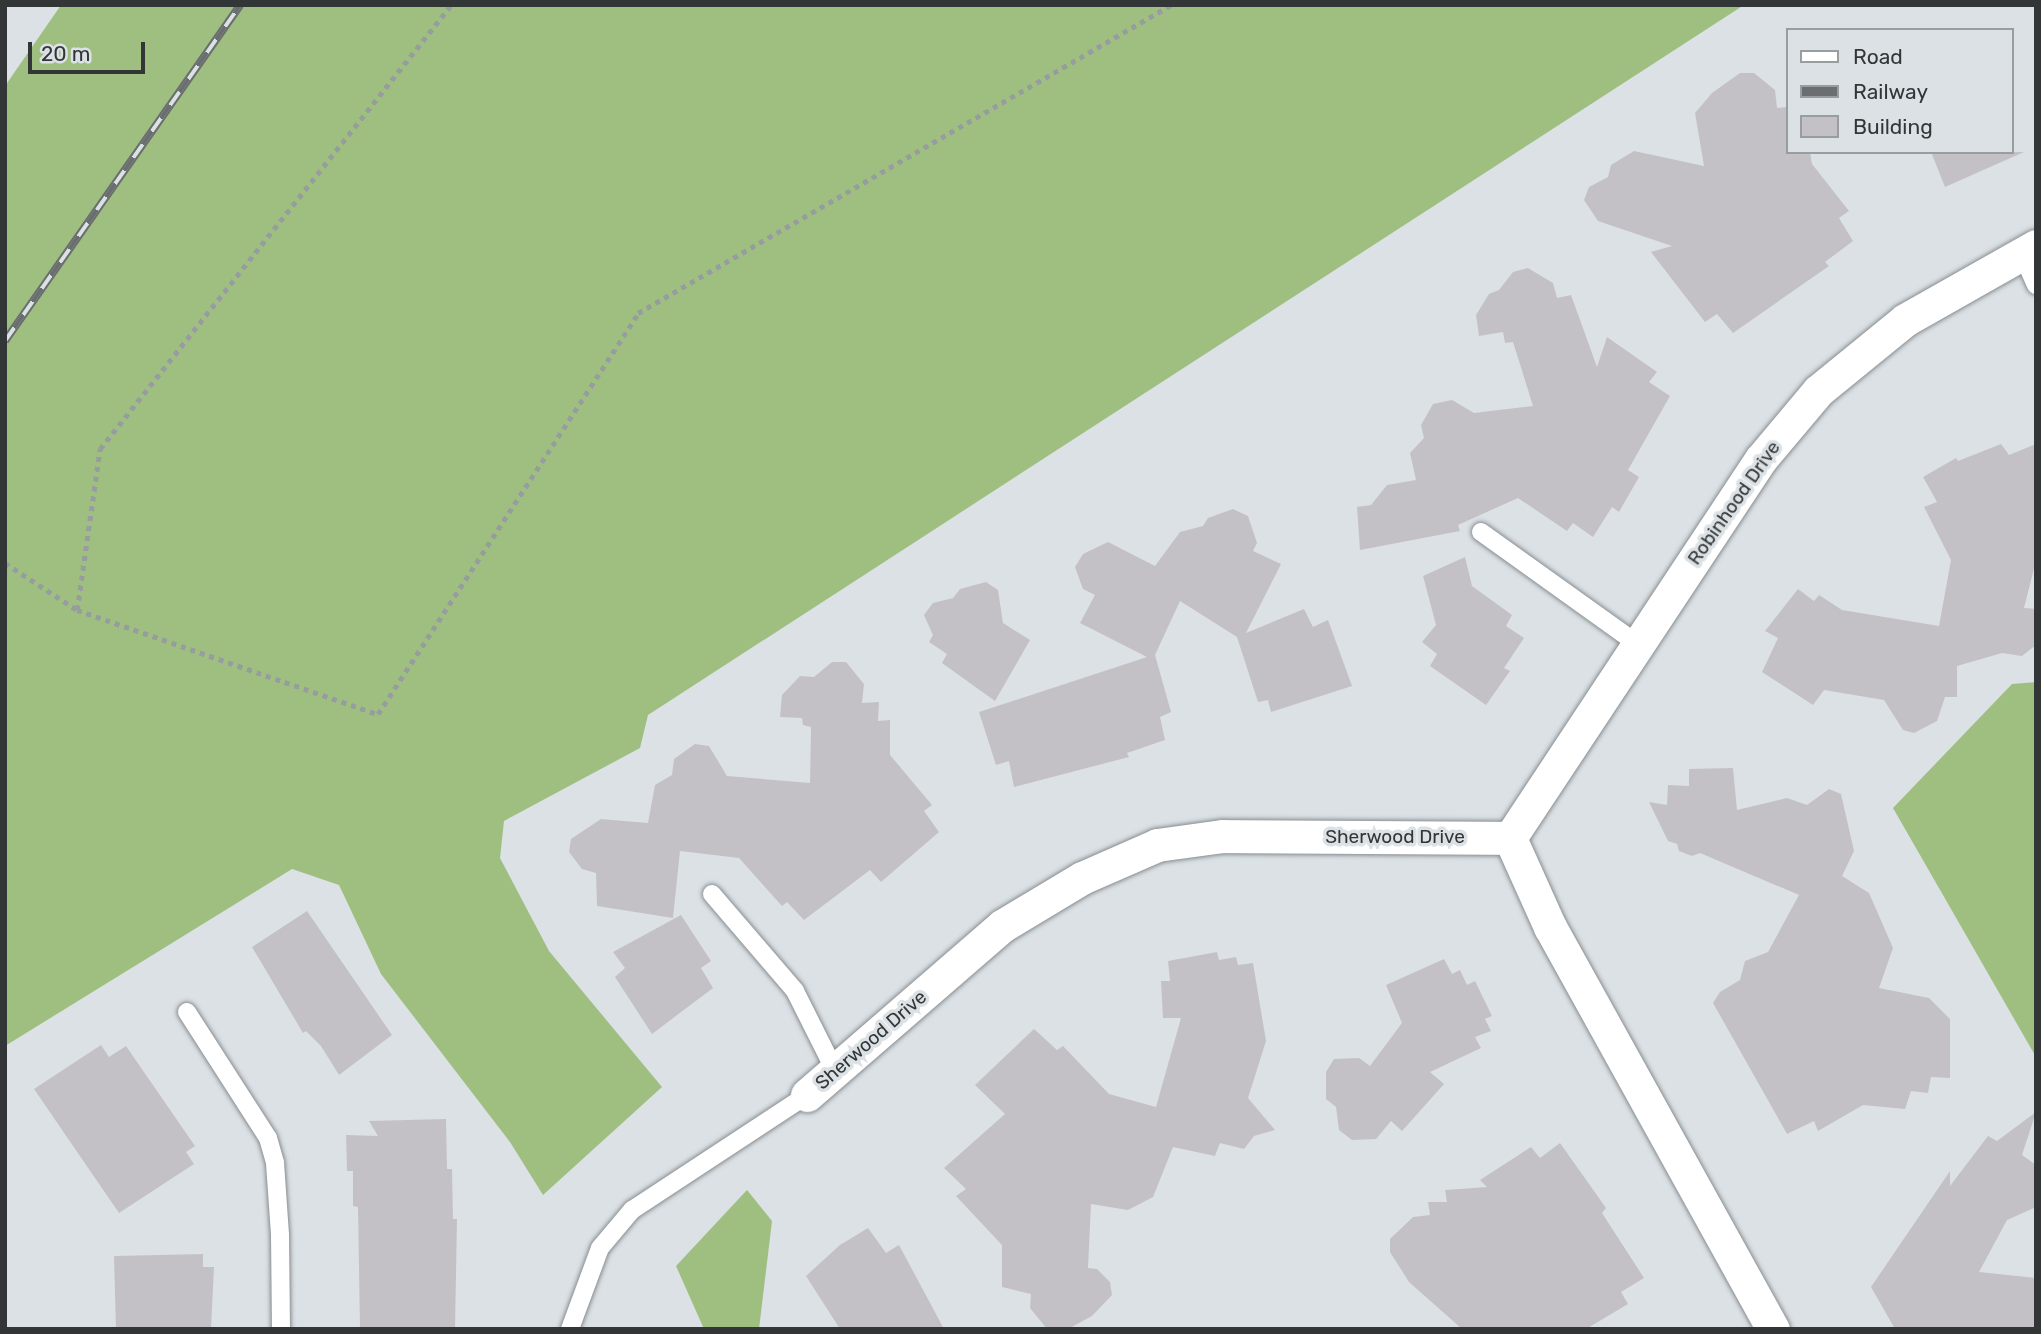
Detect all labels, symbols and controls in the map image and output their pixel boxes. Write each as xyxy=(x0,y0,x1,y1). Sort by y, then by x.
scale bar xyxy=(32,28,149,72)
legend xyxy=(1786,28,2013,154)
text: 20 m xyxy=(41,41,90,66)
text: Road xyxy=(1853,44,1903,69)
text: Railway xyxy=(1853,79,1928,104)
text: Building xyxy=(1853,114,1933,139)
street label: Robinhood Drive xyxy=(1683,437,1785,569)
street label: Sherwood Drive xyxy=(1325,826,1465,848)
street label: Sherwood Drive xyxy=(811,986,931,1094)

